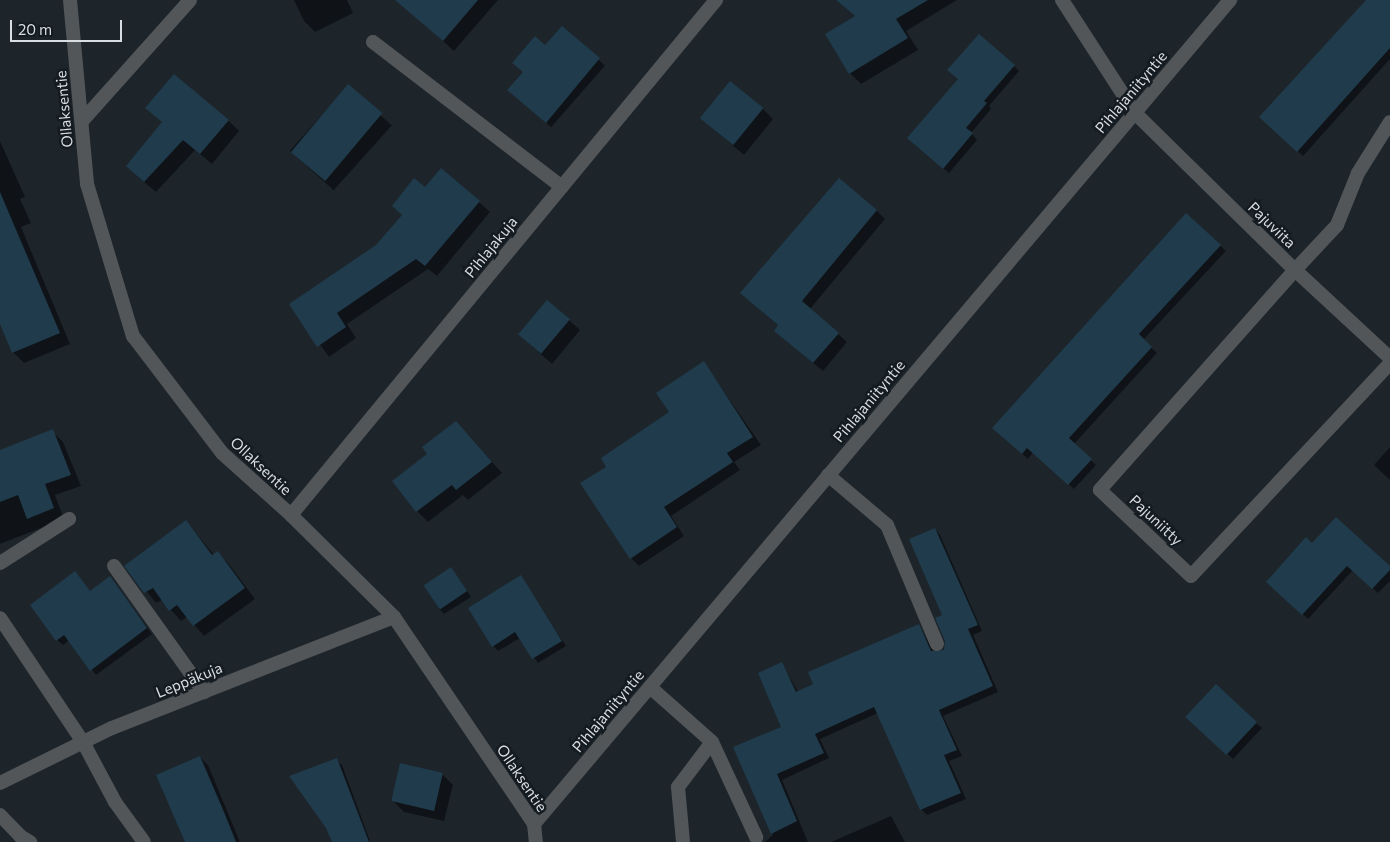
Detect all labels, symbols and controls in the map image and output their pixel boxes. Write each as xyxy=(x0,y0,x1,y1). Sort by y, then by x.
scale bar xyxy=(12,10,125,42)
text: 20 m xyxy=(18,20,52,38)
street label: Pihlajaniityntie xyxy=(1091,47,1171,137)
street label: Ollaksentie xyxy=(52,70,76,148)
street label: Pajuviita xyxy=(1245,198,1299,252)
street label: Pihlajakuja xyxy=(461,213,521,281)
street label: Pihlajaniityntie xyxy=(829,356,909,446)
street label: Ollaksentie xyxy=(227,433,295,499)
street label: Pajuniitty xyxy=(1126,491,1186,549)
street label: Leppäkuja xyxy=(153,659,225,701)
street label: Pihlajaniityntie xyxy=(568,666,648,756)
street label: Ollaksentie xyxy=(493,741,551,815)

